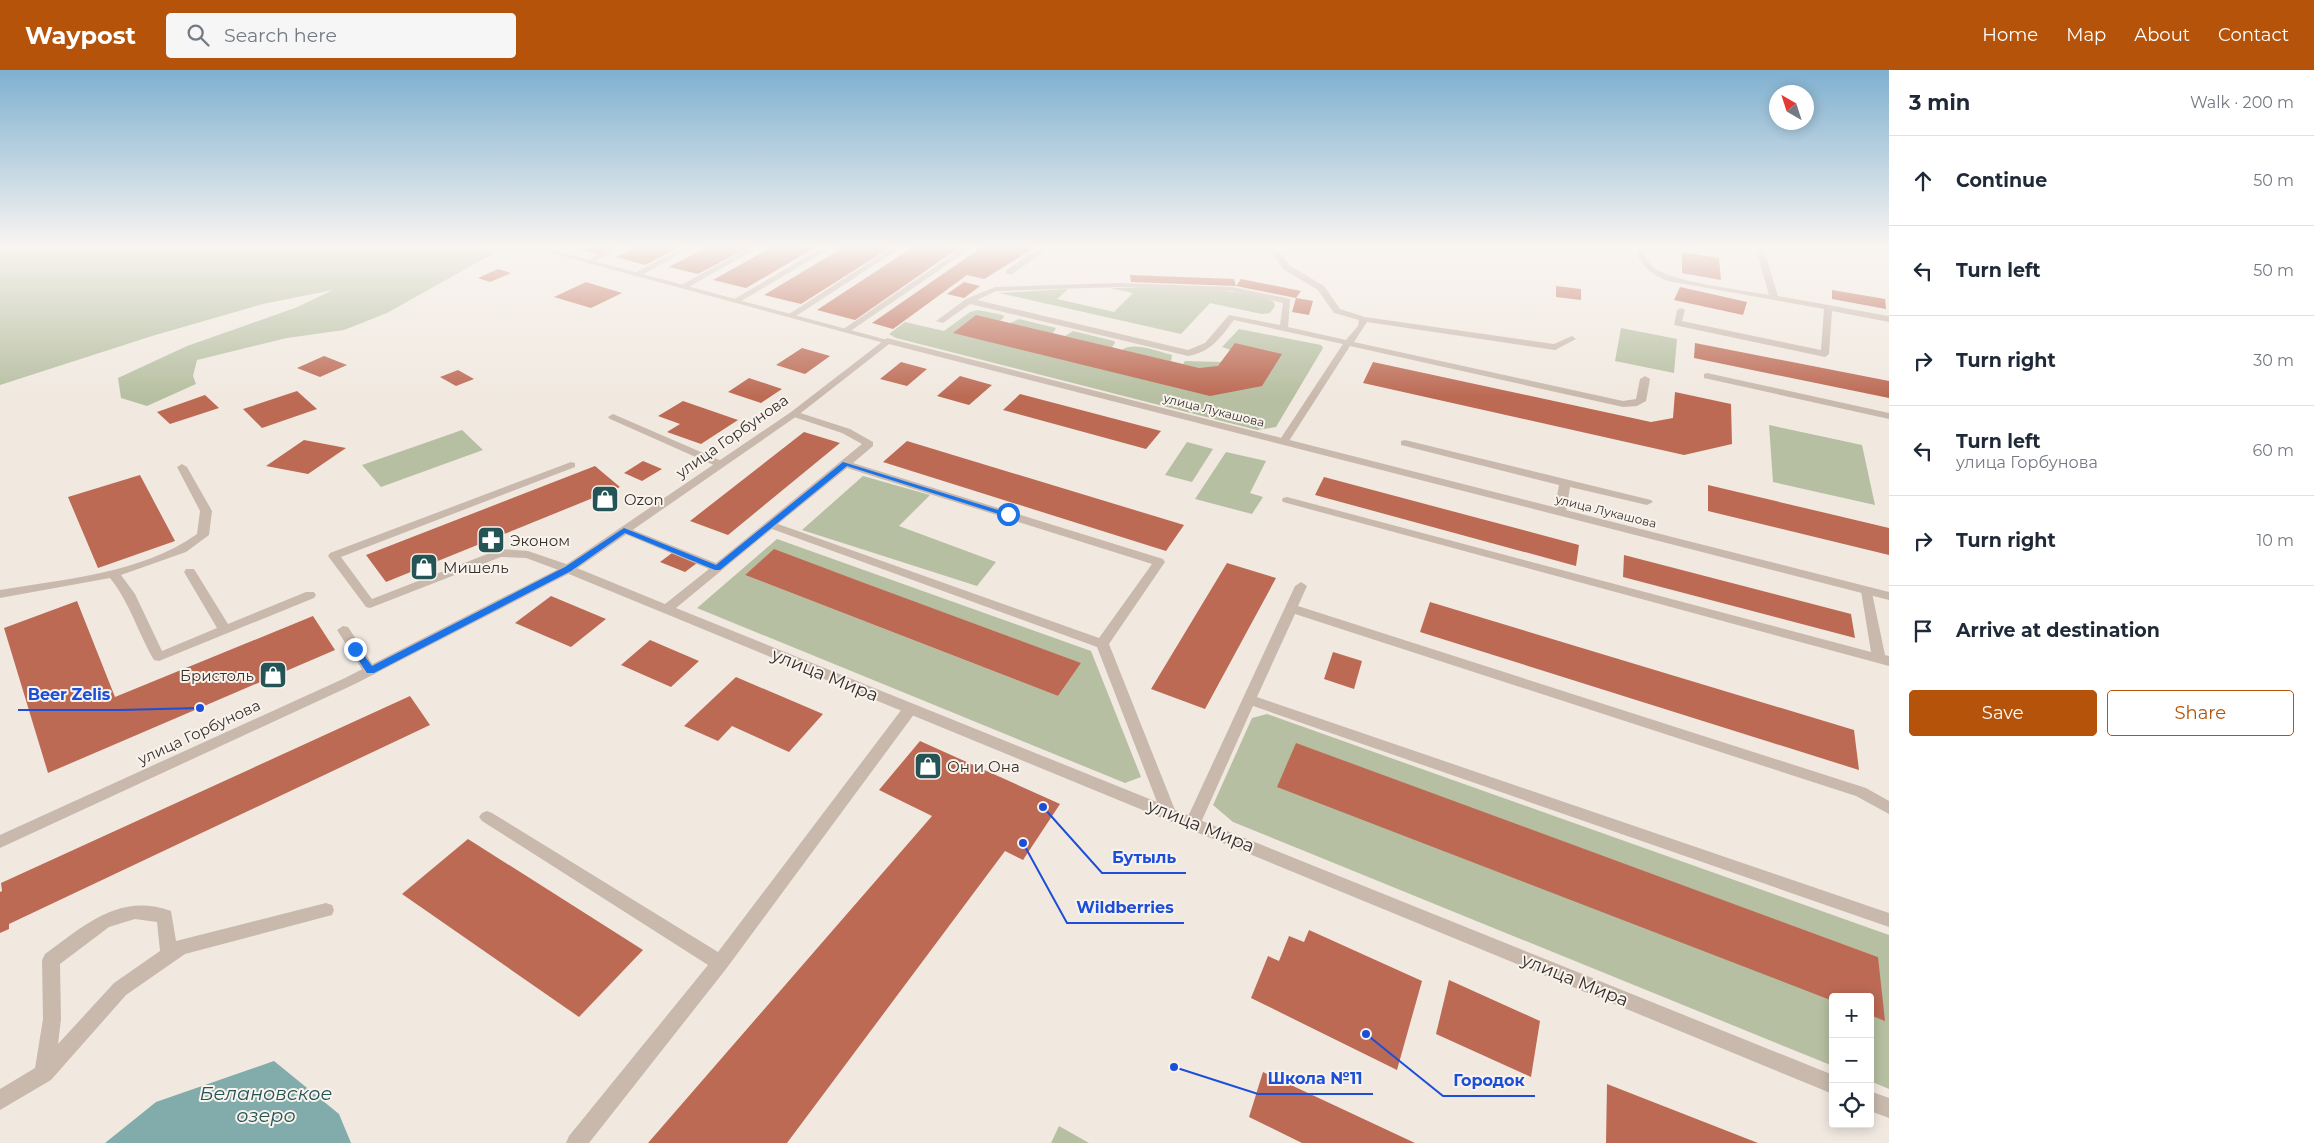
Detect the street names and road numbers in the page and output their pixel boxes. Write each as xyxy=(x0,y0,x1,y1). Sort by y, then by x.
street label: улица Горбунова xyxy=(671,390,792,482)
street label: улица Лукашова xyxy=(1161,390,1266,430)
street label: улица Лукашова xyxy=(1553,491,1658,531)
street label: улица Мира xyxy=(767,643,882,706)
street label: улица Горбунова xyxy=(134,695,263,769)
street label: улица Мира xyxy=(1143,794,1258,857)
street label: улица Мира xyxy=(1517,948,1632,1011)

